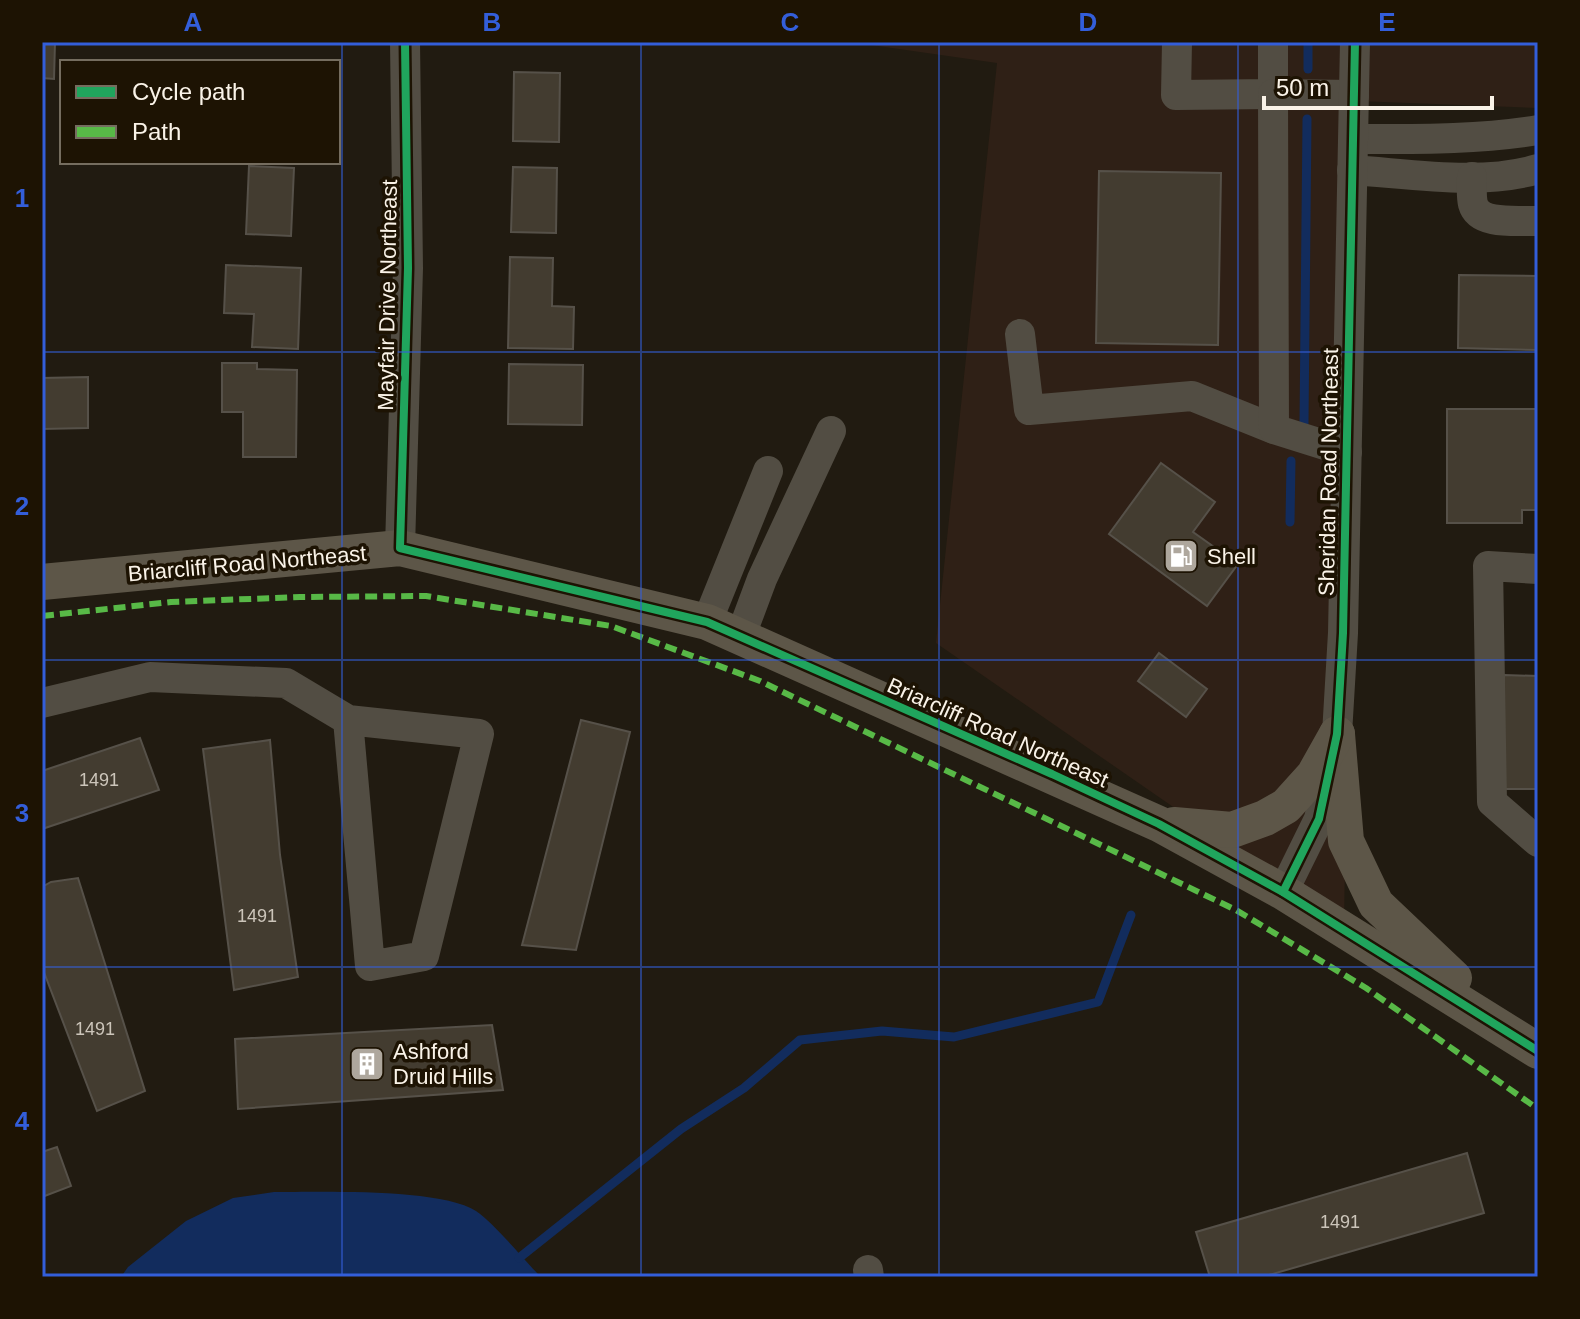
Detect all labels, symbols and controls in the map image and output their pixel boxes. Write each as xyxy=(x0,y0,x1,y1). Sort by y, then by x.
text: A xyxy=(184,7,203,37)
text: B xyxy=(483,7,501,37)
text: C xyxy=(781,7,800,37)
text: D xyxy=(1079,7,1097,37)
text: E xyxy=(1378,7,1396,37)
legend xyxy=(60,60,340,164)
scale bar xyxy=(1264,60,1492,110)
text: 50 m xyxy=(1276,74,1329,101)
text: Cycle path xyxy=(132,78,245,105)
text: Path xyxy=(132,118,181,145)
street label: Mayfair Drive Northeast xyxy=(373,179,402,411)
text: 1 xyxy=(15,183,29,213)
street label: Sheridan Road Northeast xyxy=(1314,348,1343,596)
text: 2 xyxy=(15,491,29,521)
fuel station icon: Shell xyxy=(1162,537,1200,575)
street label: Briarcliff Road Northeast xyxy=(127,541,367,586)
place label: Shell xyxy=(1207,544,1256,569)
street label: Briarcliff Road Northeast xyxy=(883,672,1112,793)
house number: 1491 xyxy=(79,770,119,790)
text: 3 xyxy=(15,798,29,828)
house number: 1491 xyxy=(237,906,277,926)
house number: 1491 xyxy=(75,1019,115,1039)
place label: Ashford Druid Hills xyxy=(393,1039,493,1089)
building icon: Ashford Druid Hills xyxy=(348,1045,386,1083)
text: 4 xyxy=(15,1106,30,1136)
house number: 1491 xyxy=(1320,1212,1360,1232)

